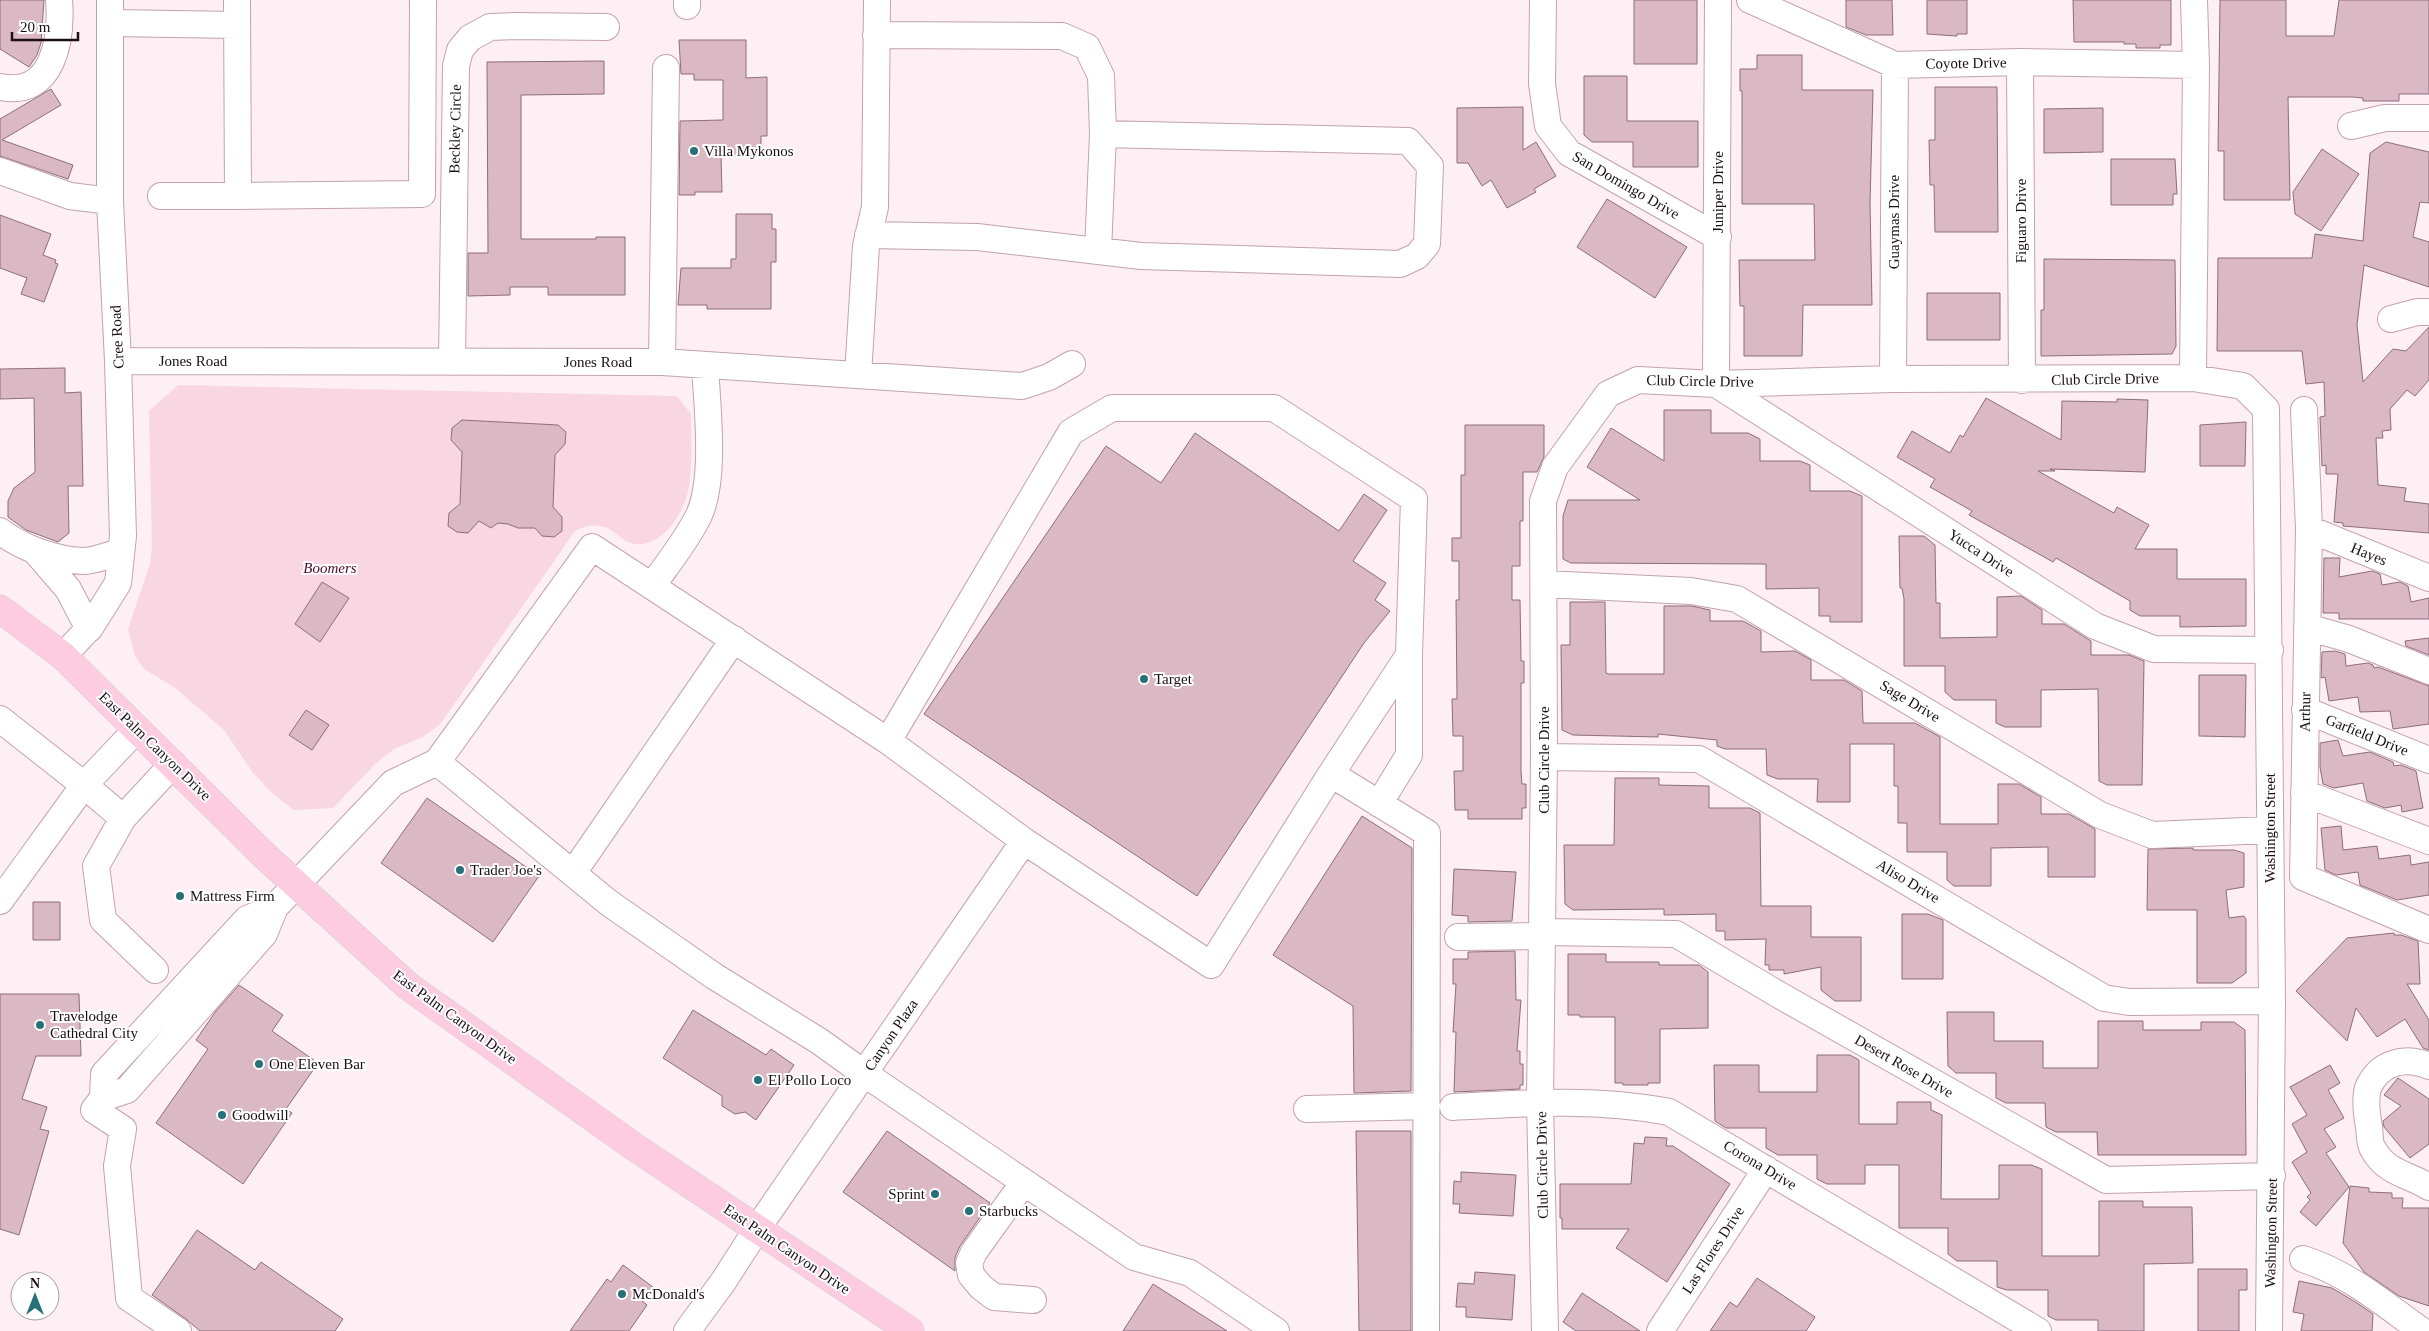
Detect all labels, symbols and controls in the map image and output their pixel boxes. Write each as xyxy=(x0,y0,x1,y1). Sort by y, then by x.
scale bar xyxy=(12,10,79,42)
text: 20 m xyxy=(20,19,51,35)
street label: Coyote Drive xyxy=(1925,54,2007,72)
street label: Beckley Circle xyxy=(446,84,464,174)
place label: Villa Mykonos xyxy=(704,143,794,159)
marker: Villa Mykonos xyxy=(688,145,700,157)
street label: San Domingo Drive xyxy=(1570,148,1683,222)
street label: Juniper Drive xyxy=(1710,151,1726,233)
street label: Guaymas Drive xyxy=(1886,174,1902,269)
street label: Figuaro Drive xyxy=(2013,178,2029,263)
street label: Cree Road xyxy=(107,304,127,369)
street label: Jones Road xyxy=(159,353,228,369)
street label: Jones Road xyxy=(564,354,633,370)
street label: Club Circle Drive xyxy=(2051,370,2159,388)
street label: Club Circle Drive xyxy=(1646,372,1754,390)
street label: Yucca Drive xyxy=(1945,526,2017,580)
street label: Hayes xyxy=(2349,540,2390,568)
park label: Boomers xyxy=(303,560,357,576)
place label: Target xyxy=(1154,671,1193,687)
marker: Target xyxy=(1138,673,1150,685)
street label: Sage Drive xyxy=(1877,677,1943,725)
street label: East Palm Canyon Drive xyxy=(96,689,214,804)
street label: Arthur xyxy=(2297,692,2313,732)
street label: Club Circle Drive xyxy=(1536,706,1552,814)
street label: Garfield Drive xyxy=(2323,711,2411,759)
street label: Washington Street xyxy=(2262,772,2278,883)
street label: Aliso Drive xyxy=(1874,856,1943,906)
place label: Trader Joe's xyxy=(470,862,542,878)
marker: Trader Joe's xyxy=(454,864,466,876)
place label: Mattress Firm xyxy=(190,888,275,904)
marker: Mattress Firm xyxy=(174,890,186,902)
street label: East Palm Canyon Drive xyxy=(390,967,520,1067)
street label: Canyon Plaza xyxy=(861,996,921,1074)
place label: Travelodge Cathedral City xyxy=(50,1008,138,1041)
marker: Travelodge Cathedral City xyxy=(34,1019,46,1031)
street label: Desert Rose Drive xyxy=(1852,1031,1956,1101)
place label: One Eleven Bar xyxy=(269,1056,365,1072)
marker: One Eleven Bar xyxy=(253,1058,265,1070)
place label: El Pollo Loco xyxy=(768,1072,851,1088)
marker: El Pollo Loco xyxy=(752,1074,764,1086)
place label: Goodwill xyxy=(232,1107,289,1123)
marker: Goodwill xyxy=(216,1109,228,1121)
street label: Club Circle Drive xyxy=(1533,1111,1551,1219)
street label: Corona Drive xyxy=(1721,1137,1800,1193)
street label: Washington Street xyxy=(2262,1177,2280,1288)
place label: Sprint xyxy=(888,1186,926,1202)
marker: Sprint xyxy=(929,1188,941,1200)
street label: East Palm Canyon Drive xyxy=(721,1201,853,1297)
place label: Starbucks xyxy=(979,1203,1038,1219)
street label: Las Flores Drive xyxy=(1679,1203,1747,1297)
marker: Starbucks xyxy=(963,1205,975,1217)
north arrow xyxy=(10,1271,60,1321)
text: N xyxy=(30,1276,40,1291)
place label: McDonald's xyxy=(632,1286,705,1302)
marker: McDonald's xyxy=(616,1288,628,1300)

